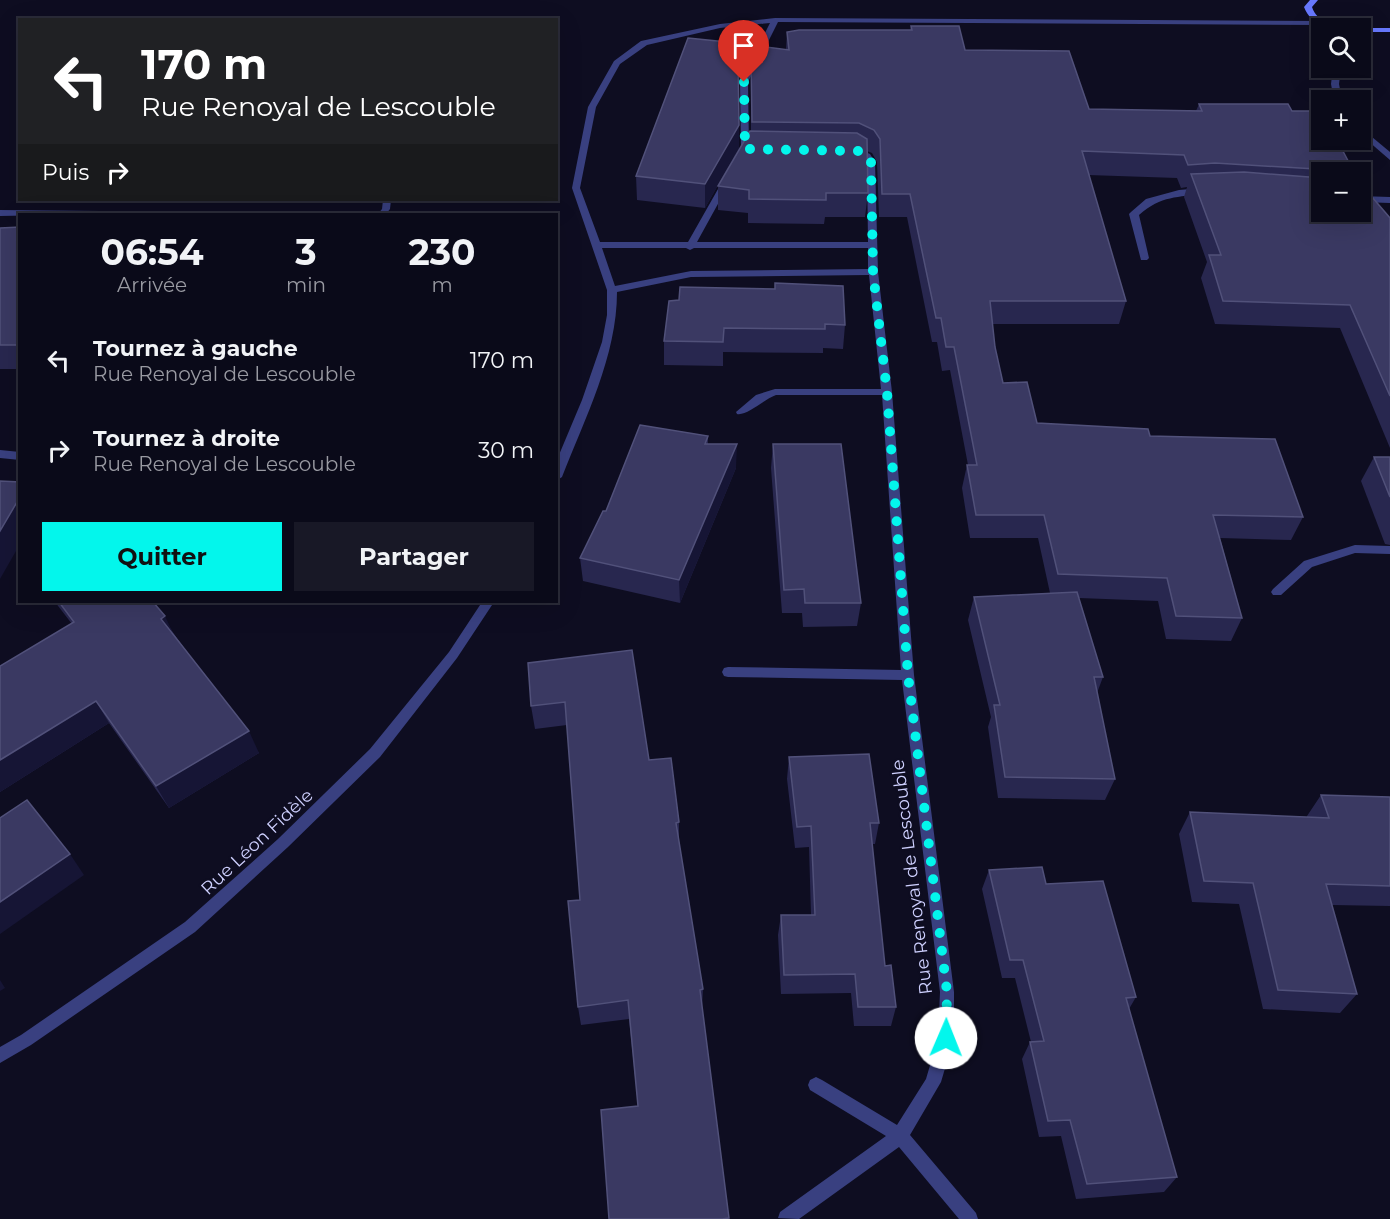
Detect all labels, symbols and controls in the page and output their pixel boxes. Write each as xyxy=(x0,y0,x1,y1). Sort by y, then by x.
map controls xyxy=(1311,18,1371,222)
button: search xyxy=(1311,18,1371,78)
pin xyxy=(718,20,769,82)
icon: arrive xyxy=(727,29,760,62)
text: 170 m xyxy=(141,38,267,90)
icon: left xyxy=(42,42,120,120)
text: Rue Renoyal de Lescouble xyxy=(141,90,496,123)
button: + xyxy=(1311,90,1371,150)
icon: right xyxy=(101,156,134,189)
text: Puis xyxy=(42,159,89,186)
button: − xyxy=(1311,162,1371,222)
text: 06:54 xyxy=(100,230,204,274)
text: 3 xyxy=(295,230,317,274)
text: 230 xyxy=(409,230,476,274)
text: Arrivée xyxy=(117,273,187,297)
text: min xyxy=(286,273,326,297)
text: m xyxy=(431,273,453,297)
text: Tournez à gauche xyxy=(93,335,298,362)
icon: left xyxy=(42,344,75,377)
text: 170 m xyxy=(470,347,534,374)
text: Rue Renoyal de Lescouble xyxy=(93,362,356,386)
text: Tournez à droite xyxy=(93,425,280,452)
icon: right xyxy=(42,434,75,467)
text: 30 m xyxy=(478,437,534,464)
text: Rue Renoyal de Lescouble xyxy=(93,452,356,476)
button: Quitter xyxy=(42,522,282,591)
button: Partager xyxy=(294,522,534,591)
street label: Rue Renoyal de Lescouble xyxy=(887,758,937,996)
street label: Rue Léon Fidèle xyxy=(196,784,318,900)
position arrow xyxy=(914,1006,978,1070)

